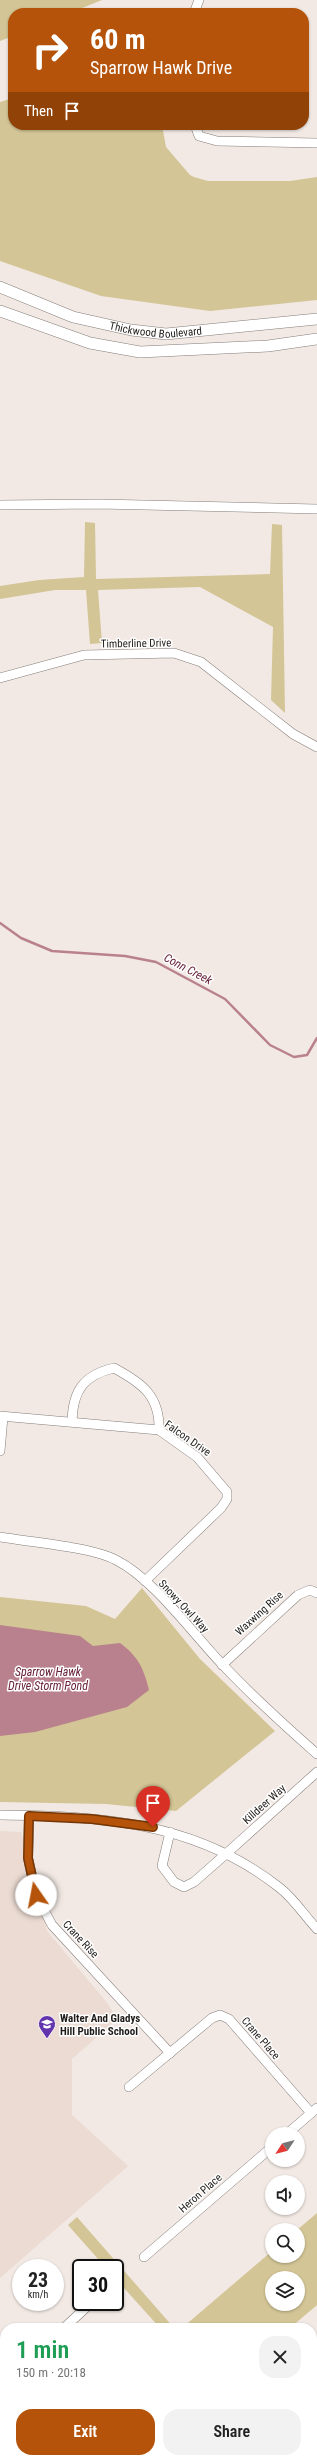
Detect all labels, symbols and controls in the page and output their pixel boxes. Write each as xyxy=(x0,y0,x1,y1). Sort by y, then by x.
text: 60 m xyxy=(90,23,146,56)
icon: right xyxy=(24,24,76,76)
text: Sparrow Hawk Drive xyxy=(90,57,232,78)
icon: arrive xyxy=(61,100,83,122)
text: Then xyxy=(24,102,53,120)
street label: Thickwood Boulevard xyxy=(108,319,202,341)
street label: Timberline Drive xyxy=(101,636,171,651)
water label: Conn Creek xyxy=(161,950,215,988)
street label: Falcon Drive xyxy=(162,1418,213,1459)
street label: Snowy Owl Way xyxy=(156,1577,212,1636)
street label: Waxwing Rise xyxy=(233,1589,286,1638)
water label: Sparrow Hawk Drive Storm Pond xyxy=(8,1665,88,1693)
street label: Killdeer Way xyxy=(240,1781,289,1827)
pin xyxy=(136,1786,170,1827)
icon: arrive xyxy=(142,1792,164,1814)
position arrow xyxy=(15,1874,57,1916)
street label: Crane Rise xyxy=(60,1918,101,1961)
place label: Walter And Gladys Hill Public School xyxy=(60,2012,140,2038)
school or university icon: Walter And Gladys Hill Public School xyxy=(37,2014,57,2039)
street label: Crane Place xyxy=(239,2015,283,2062)
north arrow xyxy=(265,2127,305,2167)
map controls xyxy=(265,2127,305,2311)
street label: Heron Place xyxy=(176,2171,224,2216)
button: sound xyxy=(265,2175,305,2215)
button: search xyxy=(265,2223,305,2263)
speed limit sign: 30 xyxy=(72,2259,124,2311)
text: 23 xyxy=(28,2268,48,2292)
button: layers xyxy=(265,2271,305,2311)
text: km/h xyxy=(28,2289,48,2300)
text: 1 min xyxy=(16,2336,69,2364)
button: close xyxy=(259,2336,301,2378)
text: 150 m · 20:18 xyxy=(16,2365,86,2380)
button: Exit xyxy=(16,2409,155,2455)
button: Share xyxy=(163,2409,301,2455)

